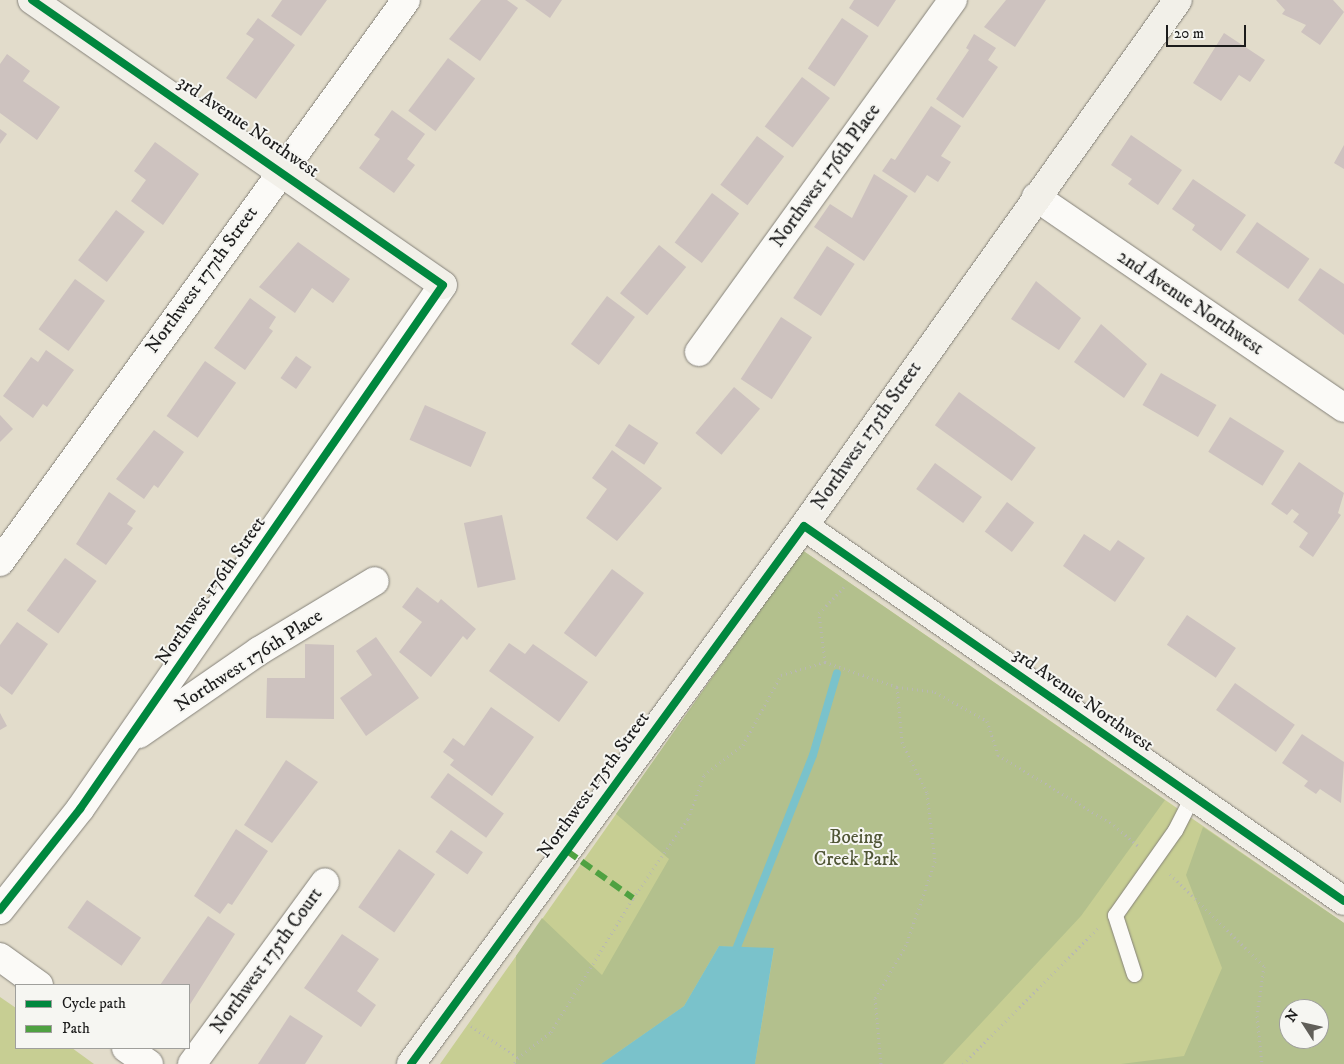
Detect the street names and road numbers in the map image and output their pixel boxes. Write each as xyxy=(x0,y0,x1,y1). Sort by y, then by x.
street label: 3rd Avenue Northwest xyxy=(173,71,323,183)
street label: Northwest 176th Place xyxy=(766,100,886,252)
street label: Northwest 177th Street xyxy=(141,202,263,358)
street label: 2nd Avenue Northwest xyxy=(1113,246,1267,360)
street label: Northwest 175th Street xyxy=(807,358,927,514)
street label: Northwest 176th Street xyxy=(151,512,271,670)
street label: Northwest 176th Place xyxy=(171,605,327,717)
street label: 3rd Avenue Northwest xyxy=(1008,643,1158,757)
street label: Northwest 175th Street xyxy=(533,707,655,863)
street label: Northwest 175th Court xyxy=(206,884,328,1038)

